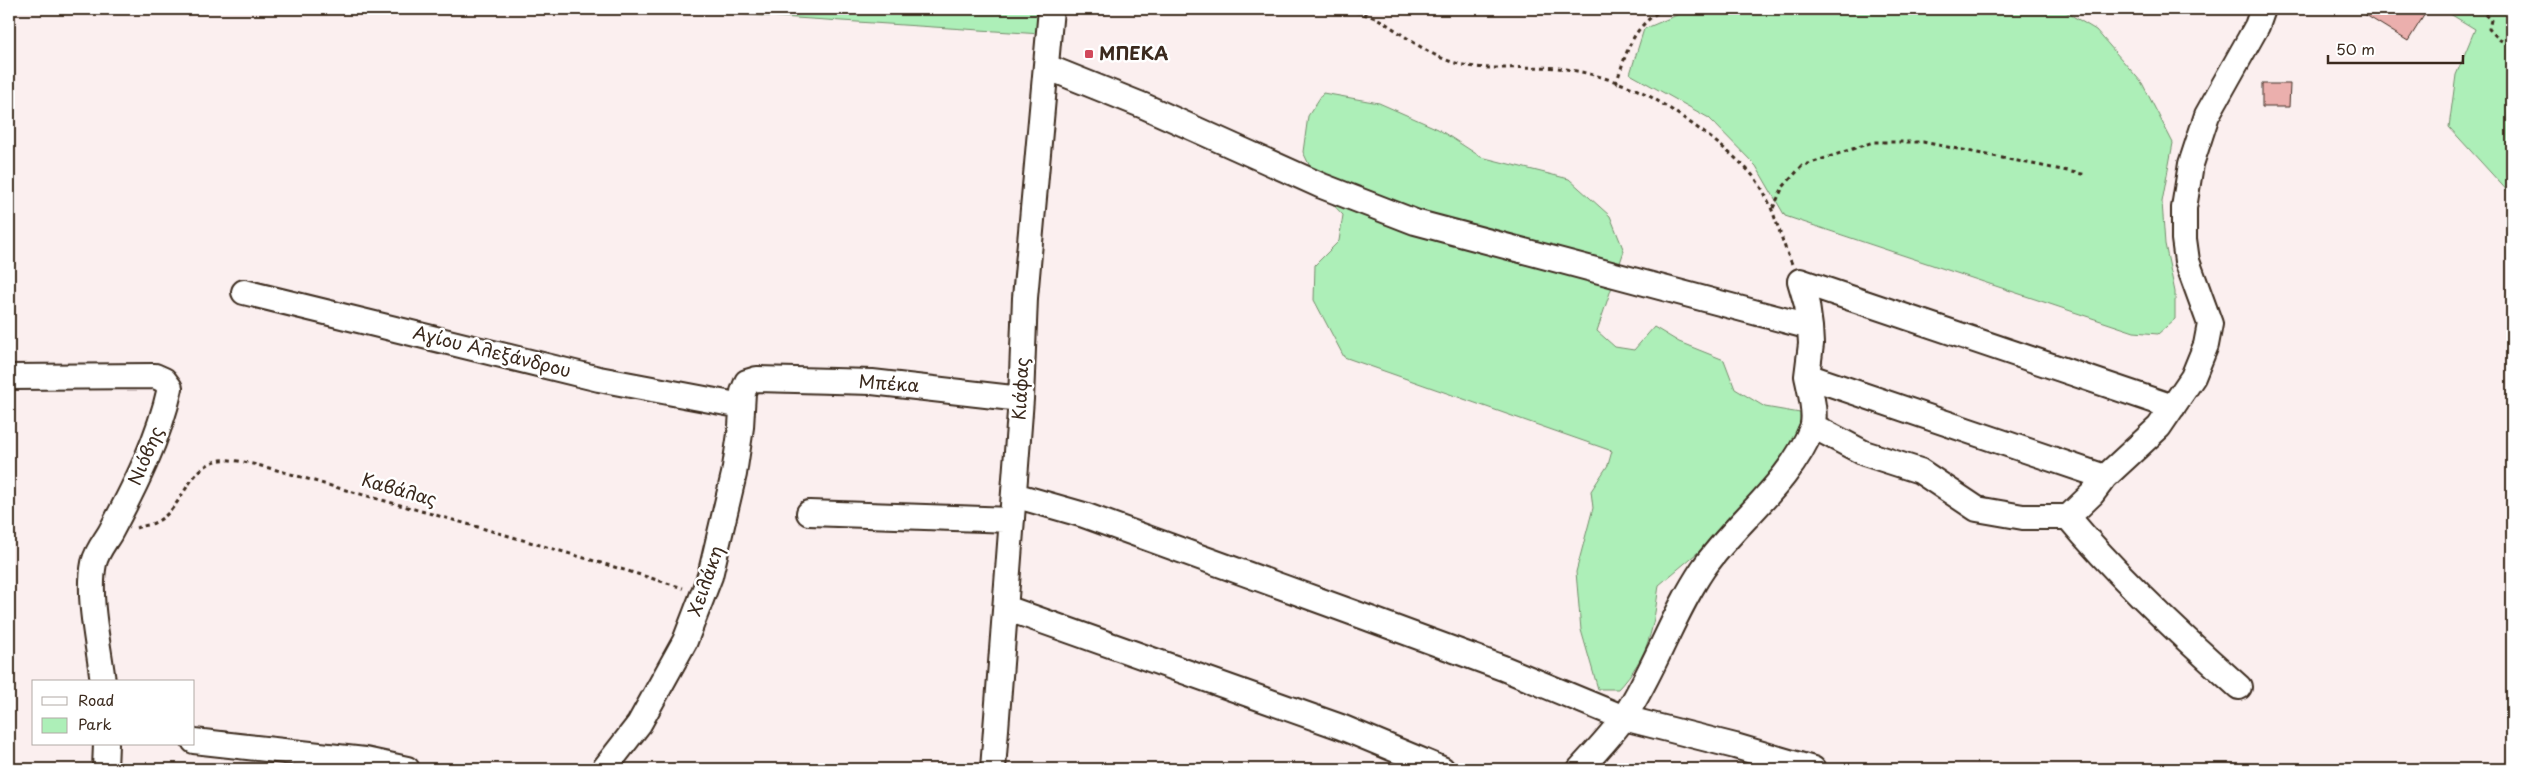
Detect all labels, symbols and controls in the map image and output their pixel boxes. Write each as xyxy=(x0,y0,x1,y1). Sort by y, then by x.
scale bar xyxy=(2328,32,2464,64)
text: 50 m xyxy=(2336,37,2375,60)
place label: ΜΠΕΚΑ xyxy=(1099,39,1168,66)
marker: ΜΠΕΚΑ xyxy=(1083,48,1095,60)
street label: Αγίου Αλεξάνδρου xyxy=(411,318,574,383)
street label: Κιάφας xyxy=(1004,357,1035,421)
street label: Μπέκα xyxy=(858,367,920,398)
street label: Νιόβης xyxy=(120,422,169,489)
street label: Καβάλας xyxy=(359,465,440,512)
street label: Χειλάκη xyxy=(680,542,729,619)
legend xyxy=(32,680,195,746)
text: Road xyxy=(78,688,114,711)
text: Park xyxy=(78,712,112,735)

